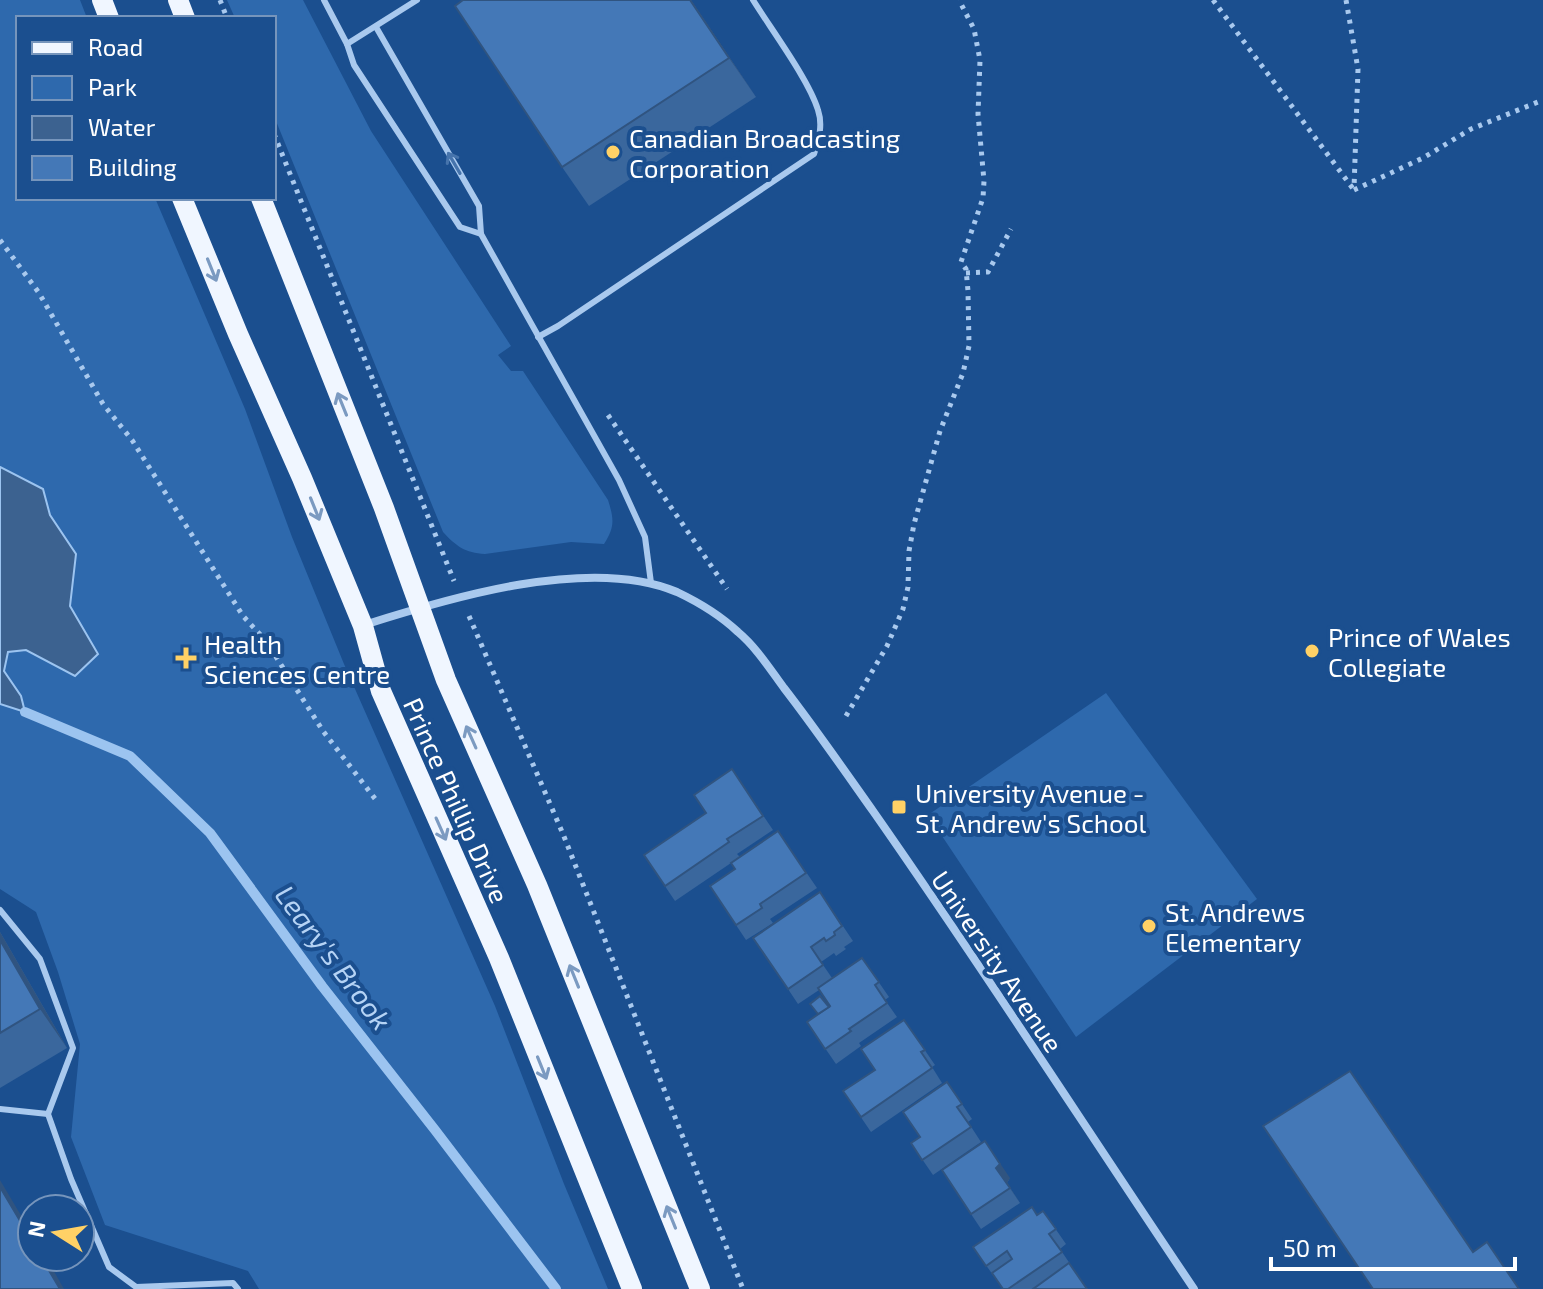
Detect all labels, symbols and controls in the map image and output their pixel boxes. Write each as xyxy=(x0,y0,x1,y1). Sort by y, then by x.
legend xyxy=(16,16,276,200)
text: Road xyxy=(88,32,143,61)
text: Park xyxy=(88,72,137,101)
text: Water xyxy=(88,112,156,141)
place label: Canadian Broadcasting Corporation xyxy=(629,122,900,183)
marker: Canadian Broadcasting Corporation xyxy=(604,143,622,161)
text: Building xyxy=(88,152,177,181)
one-way arrow xyxy=(446,152,462,175)
one-way arrow xyxy=(206,257,220,282)
one-way arrow xyxy=(334,392,348,417)
one-way arrow xyxy=(308,496,323,521)
place label: Prince of Wales Collegiate xyxy=(1328,621,1511,682)
place label: Health Sciences Centre xyxy=(204,628,390,689)
marker: Prince of Wales Collegiate xyxy=(1303,642,1321,660)
marker: Health Sciences Centre xyxy=(175,647,197,669)
street label: Prince Phillip Drive xyxy=(398,693,516,907)
one-way arrow xyxy=(463,725,478,749)
place label: University Avenue - St. Andrew's School xyxy=(915,777,1146,838)
marker: University Avenue - St. Andrew's School xyxy=(890,798,908,816)
one-way arrow xyxy=(435,816,450,840)
street label: University Avenue xyxy=(926,864,1070,1058)
water label: Leary's Brook xyxy=(269,878,399,1036)
place label: St. Andrews Elementary xyxy=(1165,896,1305,957)
marker: St. Andrews Elementary xyxy=(1140,917,1158,935)
one-way arrow xyxy=(565,964,580,989)
one-way arrow xyxy=(536,1055,550,1080)
north arrow xyxy=(16,1193,96,1273)
one-way arrow xyxy=(663,1205,678,1230)
text: N xyxy=(21,1219,50,1239)
scale bar xyxy=(1271,1221,1515,1271)
text: 50 m xyxy=(1283,1233,1337,1262)

